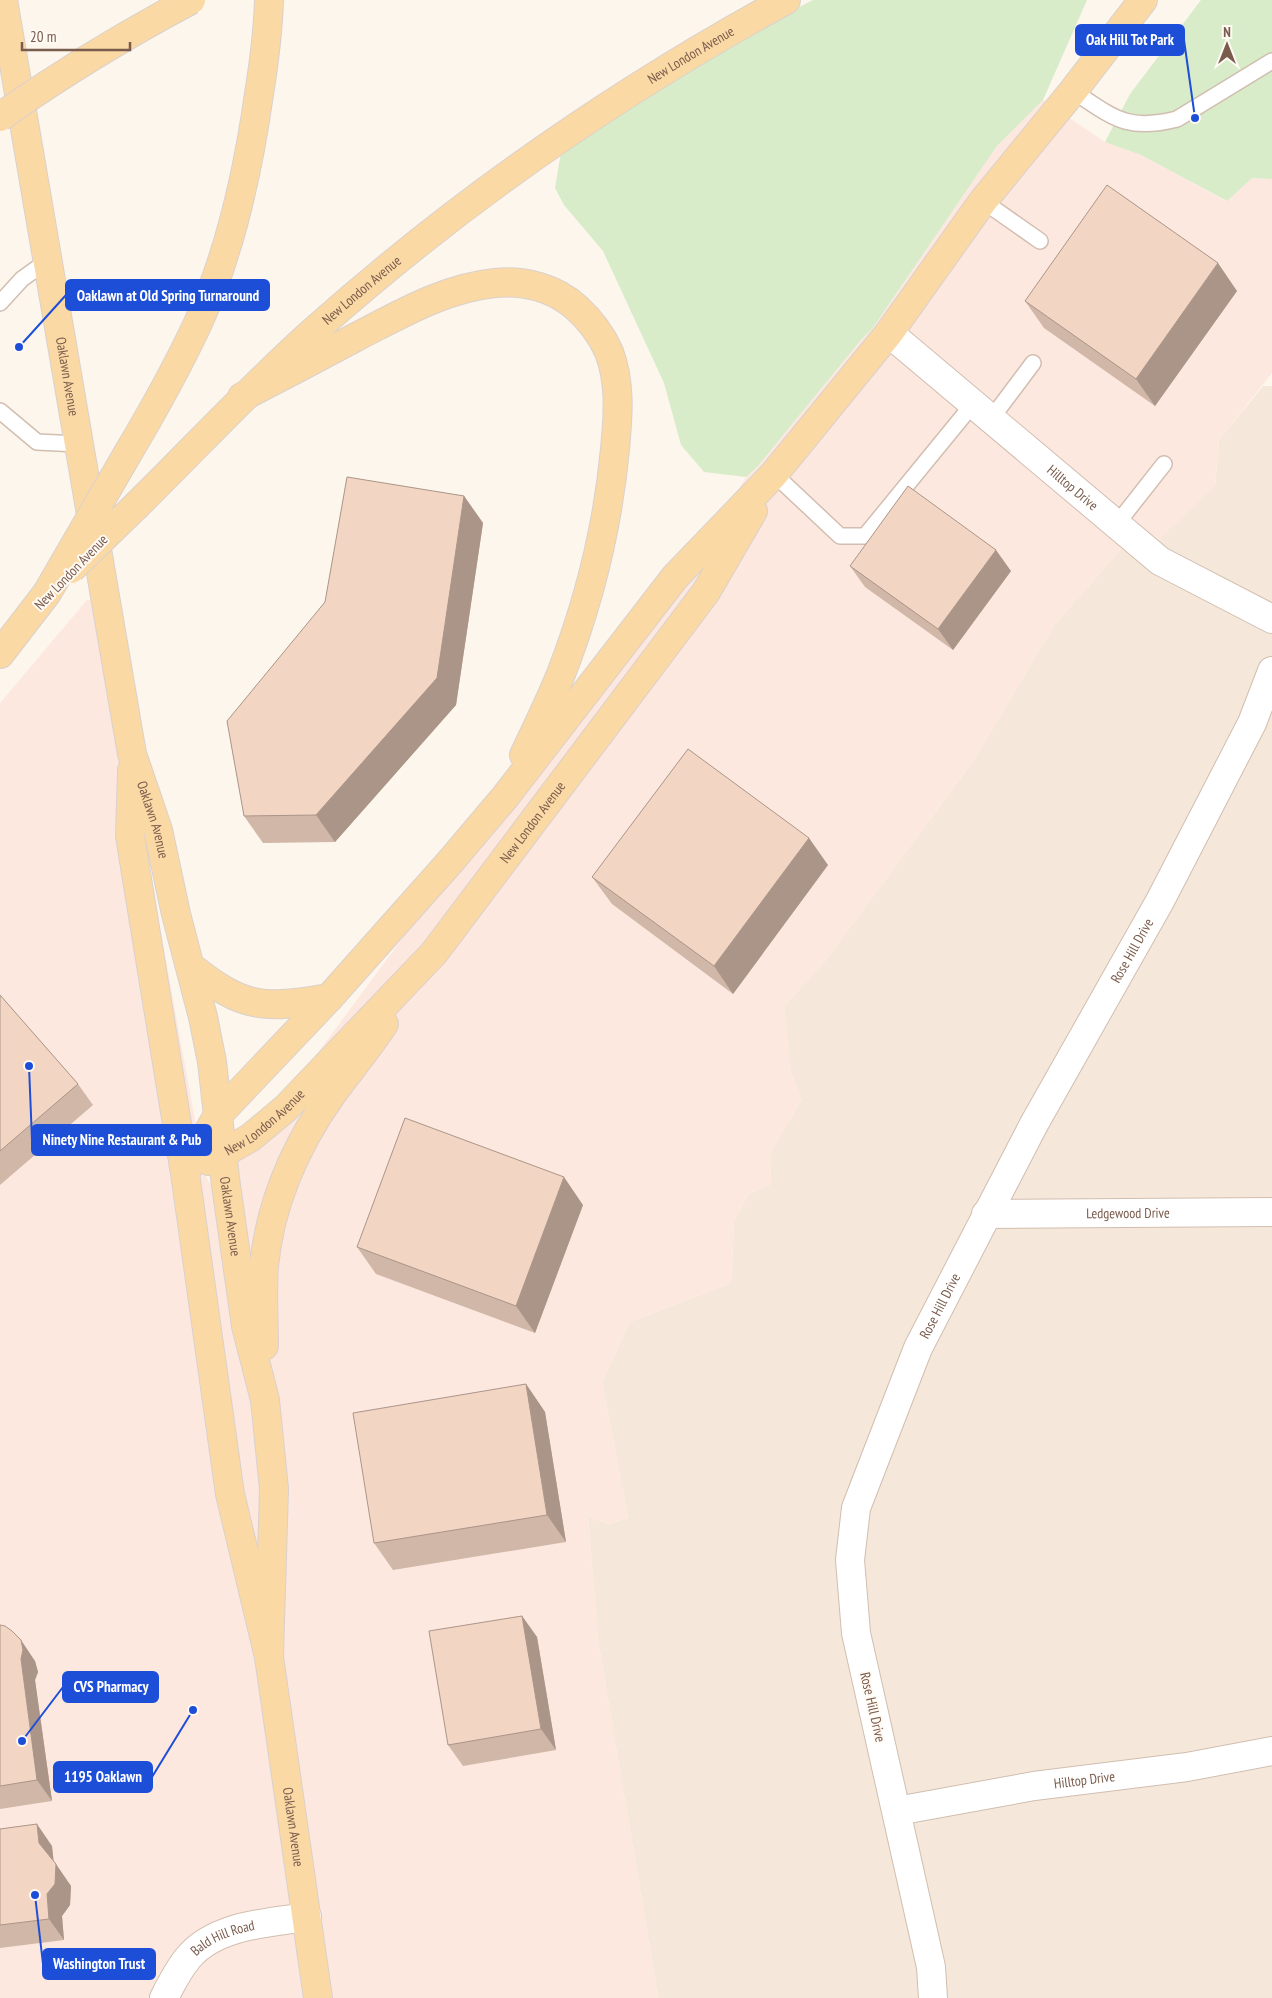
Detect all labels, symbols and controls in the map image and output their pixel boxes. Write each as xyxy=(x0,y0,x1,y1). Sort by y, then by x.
scale bar xyxy=(22,20,130,52)
north arrow xyxy=(1202,20,1252,70)
street label: New London Avenue xyxy=(644,22,737,88)
text: N xyxy=(1223,23,1231,41)
callout: Oak Hill Tot Park xyxy=(1076,25,1184,55)
text: 20 m xyxy=(30,27,56,46)
text: Oak Hill Tot Park xyxy=(1086,30,1175,49)
street label: New London Avenue xyxy=(318,251,405,329)
callout: Oaklawn at Old Spring Turnaround xyxy=(66,280,269,310)
text: Oaklawn at Old Spring Turnaround xyxy=(77,286,260,305)
street label: Oaklawn Avenue xyxy=(52,336,83,418)
street label: Hilltop Drive xyxy=(1043,461,1102,514)
street label: New London Avenue xyxy=(31,530,112,613)
street label: New London Avenue xyxy=(496,777,569,867)
street label: Oaklawn Avenue xyxy=(133,779,173,860)
street label: Rose Hill Drive xyxy=(1107,915,1157,986)
street label: New London Avenue xyxy=(221,1085,309,1160)
callout: Ninety Nine Restaurant & Pub xyxy=(32,1125,211,1155)
text: Ninety Nine Restaurant & Pub xyxy=(43,1130,202,1149)
street label: Oaklawn Avenue xyxy=(216,1175,245,1257)
street label: Ledgewood Drive xyxy=(1086,1204,1170,1222)
street label: Rose Hill Drive xyxy=(915,1270,964,1342)
street label: Rose Hill Drive xyxy=(856,1670,890,1744)
callout: CVS Pharmacy xyxy=(63,1672,158,1702)
text: CVS Pharmacy xyxy=(74,1677,149,1696)
callout: 1195 Oaklawn xyxy=(54,1762,152,1792)
text: 1195 Oaklawn xyxy=(64,1767,142,1786)
street label: Hilltop Drive xyxy=(1053,1767,1116,1792)
street label: Oaklawn Avenue xyxy=(279,1786,308,1868)
street label: Bald Hill Road xyxy=(187,1916,256,1959)
callout: Washington Trust xyxy=(43,1949,155,1979)
text: Washington Trust xyxy=(52,1954,146,1973)

